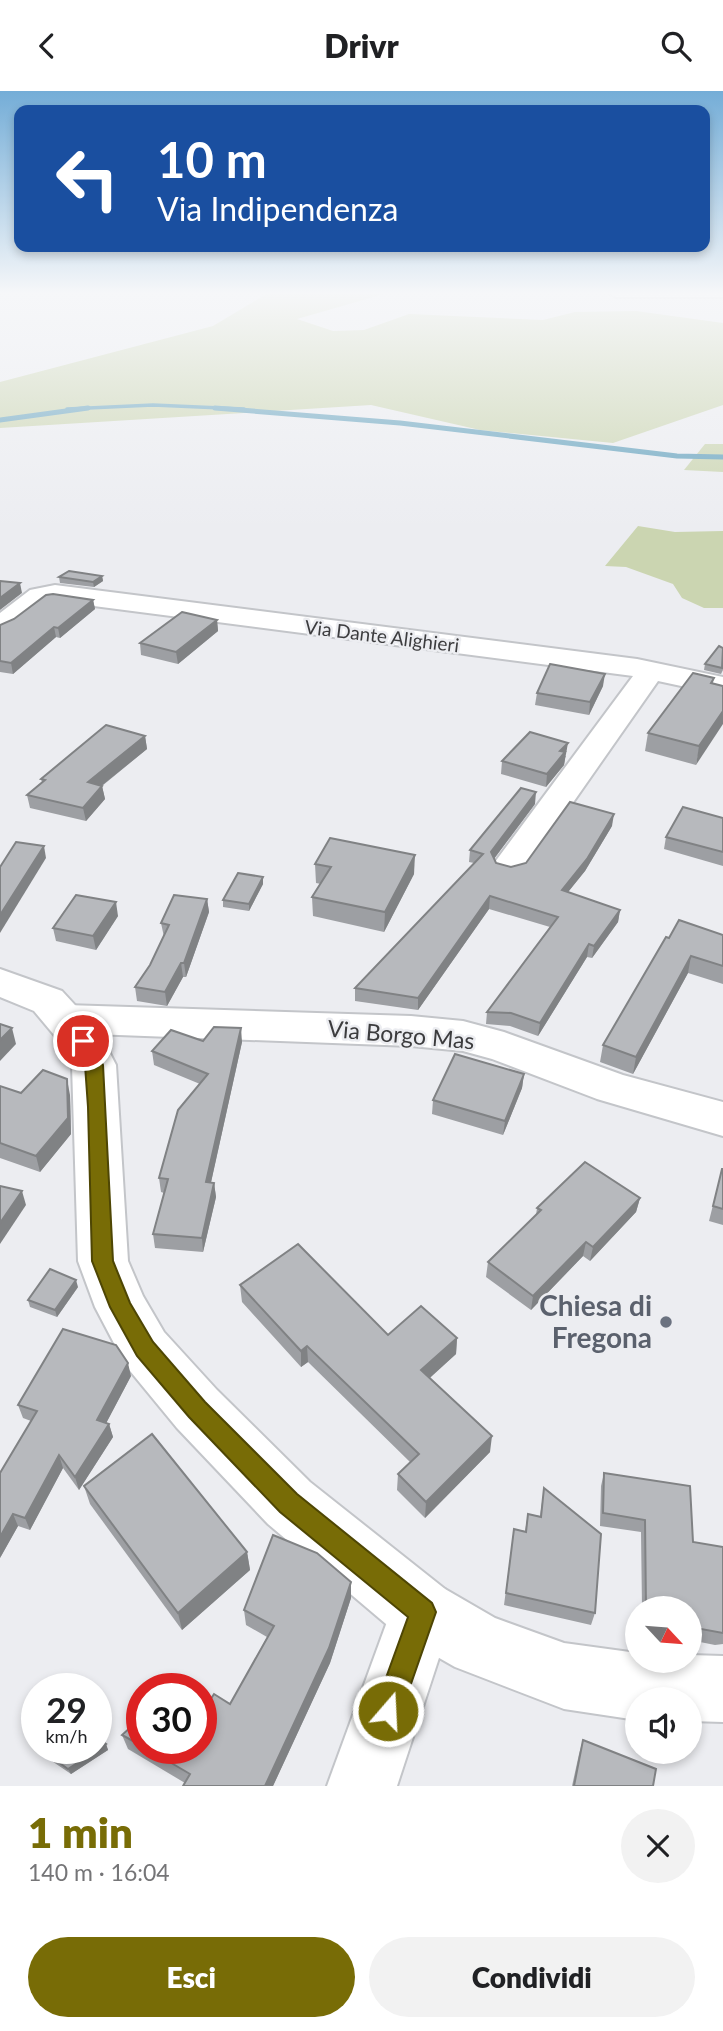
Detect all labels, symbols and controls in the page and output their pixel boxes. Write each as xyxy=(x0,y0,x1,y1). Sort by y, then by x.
text: Drivr xyxy=(324,26,399,65)
icon: back xyxy=(28,27,66,65)
icon: search xyxy=(657,27,695,65)
text: 10 m xyxy=(157,130,267,188)
icon: left xyxy=(42,133,133,224)
text: Via Indipendenza xyxy=(157,189,398,228)
street label: Via Dante Alighieri xyxy=(304,615,461,656)
pin xyxy=(53,1011,113,1071)
street label: Via Borgo Mas xyxy=(326,1014,476,1054)
icon: arrive xyxy=(64,1022,102,1060)
place label: Chiesa di Fregona xyxy=(539,1288,652,1354)
marker: Chiesa di Fregona xyxy=(658,1314,674,1330)
north arrow xyxy=(625,1596,702,1673)
map controls xyxy=(625,1596,702,1764)
speed limit sign: 30 xyxy=(126,1673,217,1764)
position arrow xyxy=(351,1674,425,1748)
button: sound xyxy=(625,1687,702,1764)
text: 29 xyxy=(46,1688,87,1730)
text: km/h xyxy=(45,1725,88,1747)
text: 1 min xyxy=(28,1807,133,1857)
button: close xyxy=(621,1809,695,1883)
text: 140 m · 16:04 xyxy=(28,1858,170,1886)
button: Esci xyxy=(28,1937,355,2017)
button: Condividi xyxy=(369,1937,695,2017)

